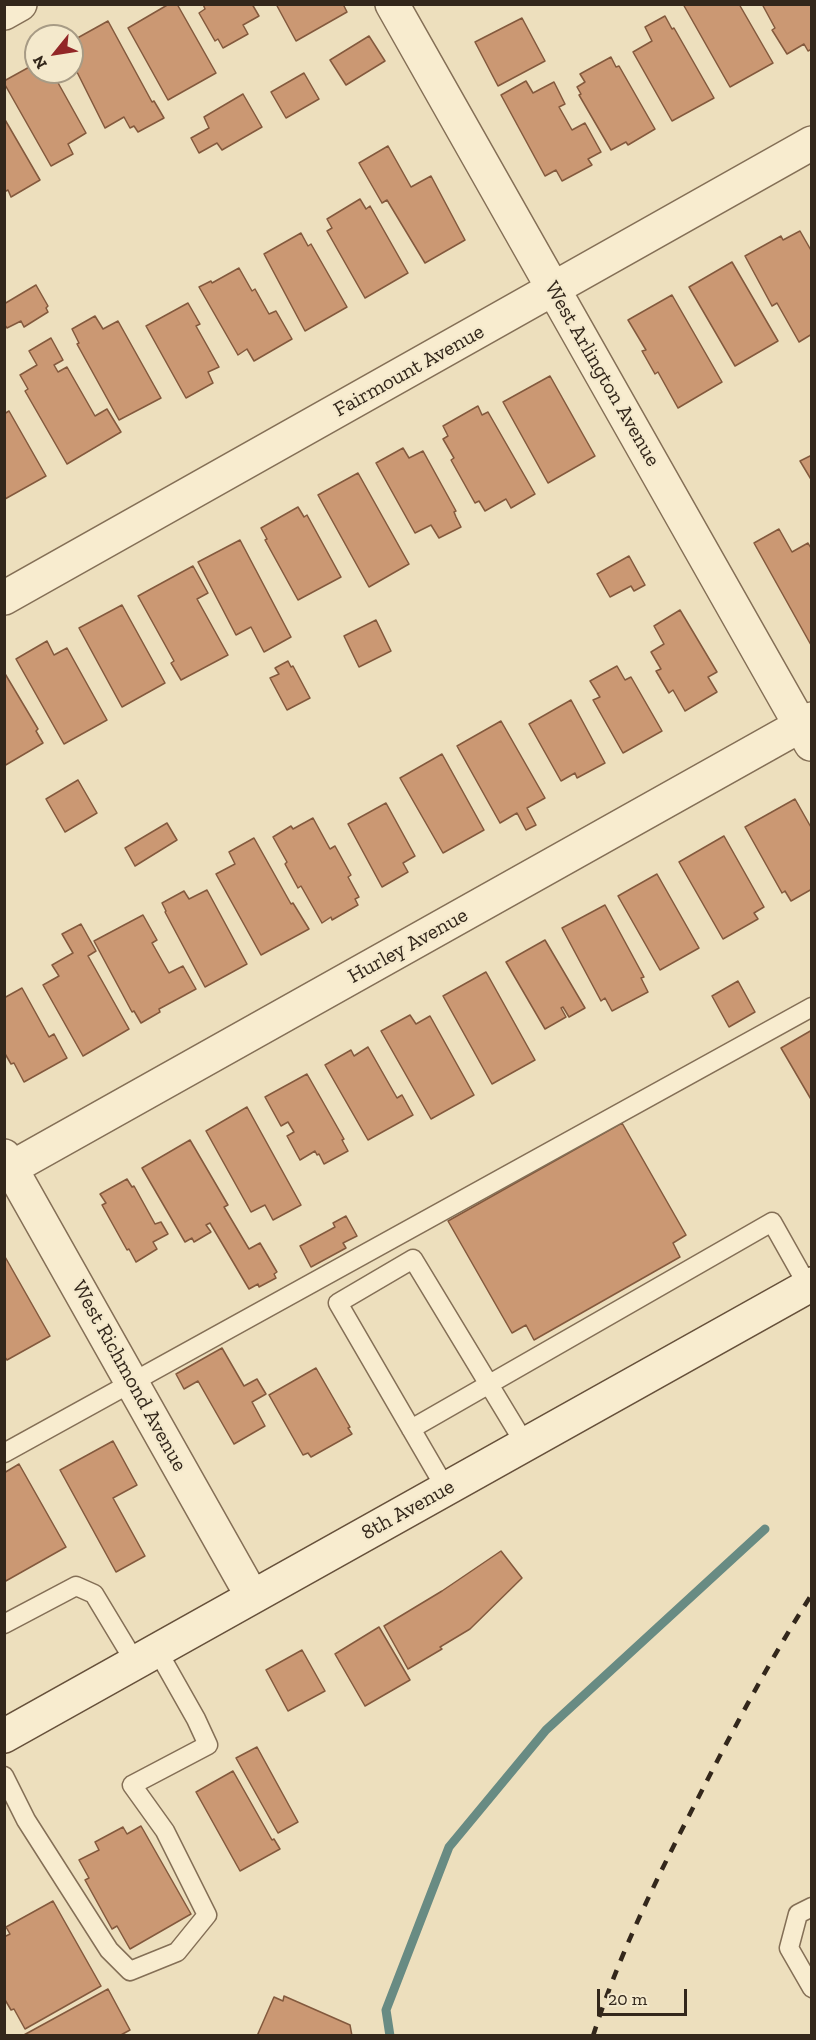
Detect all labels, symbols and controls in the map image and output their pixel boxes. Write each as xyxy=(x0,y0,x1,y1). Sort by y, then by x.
north arrow xyxy=(24,24,84,84)
text: N xyxy=(28,52,51,72)
street label: West Arlington Avenue xyxy=(539,277,665,471)
street label: Fairmount Avenue xyxy=(329,319,489,423)
street label: Hurley Avenue xyxy=(344,903,472,989)
street label: West Richmond Avenue xyxy=(66,1276,192,1476)
street label: 8th Avenue xyxy=(357,1474,459,1546)
scale bar xyxy=(600,1977,690,2015)
text: 20 m xyxy=(608,1988,647,2010)

